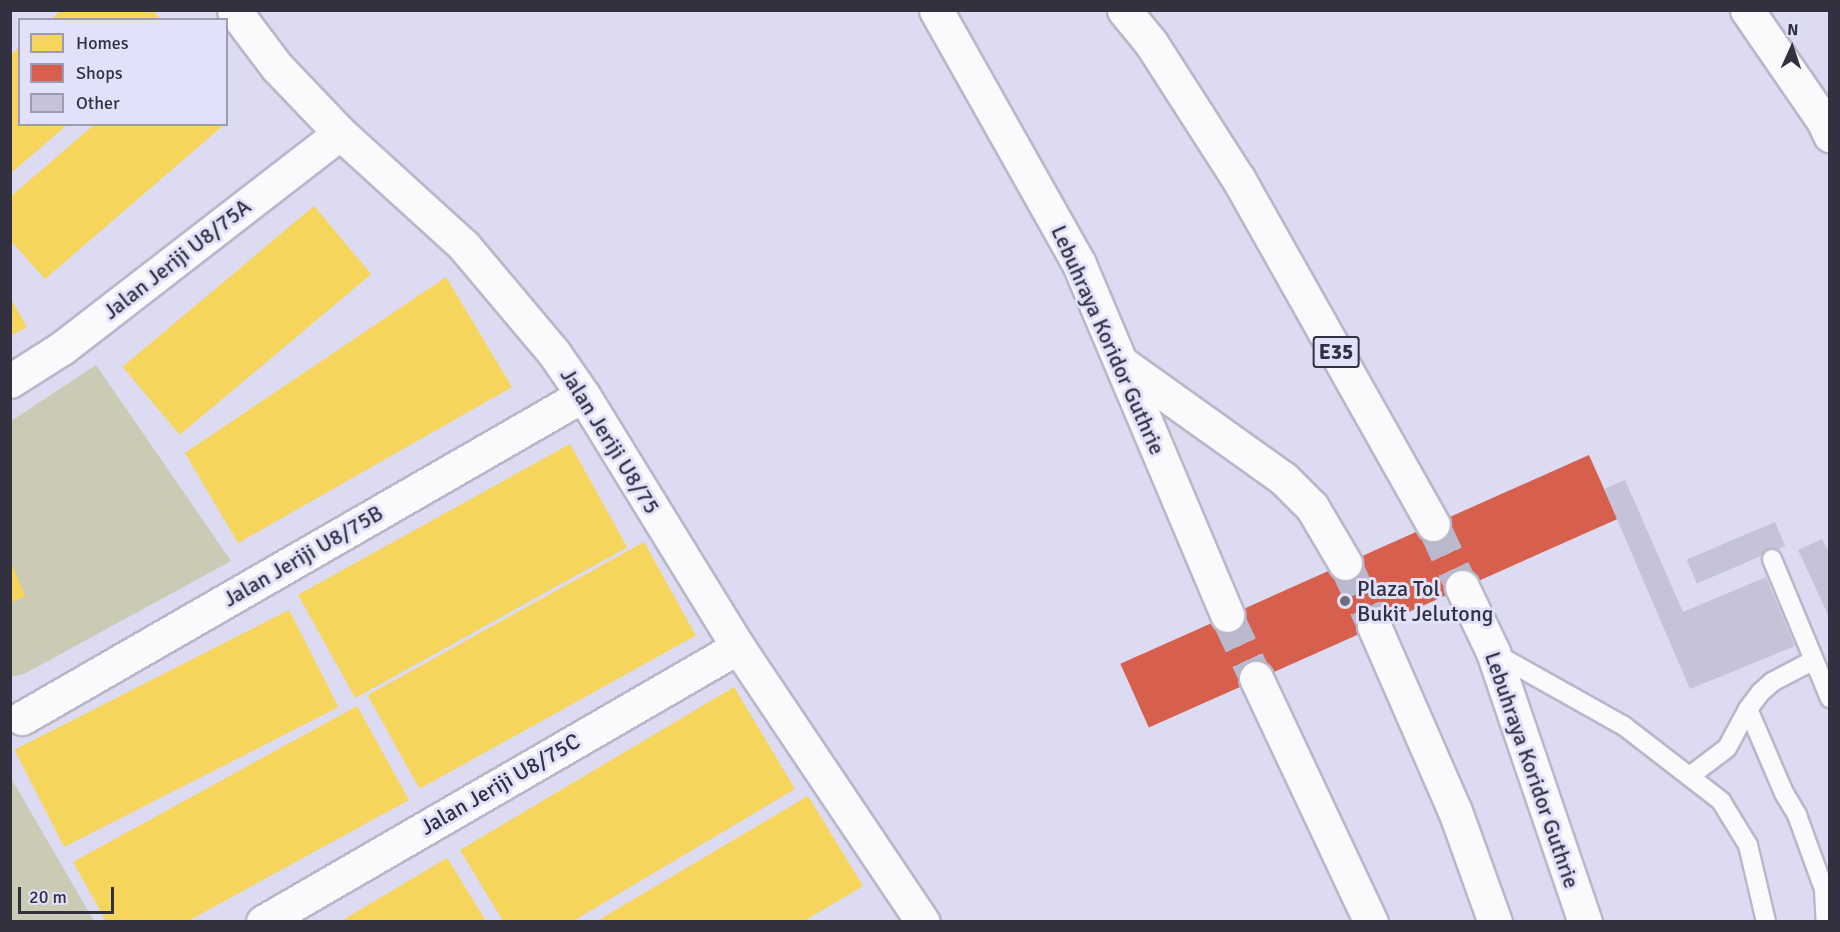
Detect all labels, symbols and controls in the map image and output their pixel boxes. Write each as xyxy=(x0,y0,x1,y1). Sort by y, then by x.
legend xyxy=(18,18,228,126)
north arrow xyxy=(1762,18,1822,78)
text: N xyxy=(1787,20,1799,40)
text: Homes xyxy=(76,32,129,54)
text: Shops xyxy=(76,62,123,84)
text: Other xyxy=(76,92,120,114)
street label: Jalan Jeriji U8/75A xyxy=(98,193,256,325)
street label: Lebuhraya Koridor Guthrie xyxy=(1045,221,1171,459)
road number: E35 xyxy=(1312,334,1360,370)
street label: Jalan Jeriji U8/75 xyxy=(555,363,665,519)
street label: Jalan Jeriji U8/75B xyxy=(218,500,388,612)
place label: Plaza Tol Bukit Jelutong xyxy=(1357,575,1493,626)
marker: Plaza Tol Bukit Jelutong xyxy=(1338,594,1352,608)
street label: Lebuhraya Koridor Guthrie xyxy=(1479,648,1585,892)
street label: Jalan Jeriji U8/75C xyxy=(415,728,585,840)
scale bar xyxy=(21,875,117,913)
text: 20 m xyxy=(29,886,67,908)

